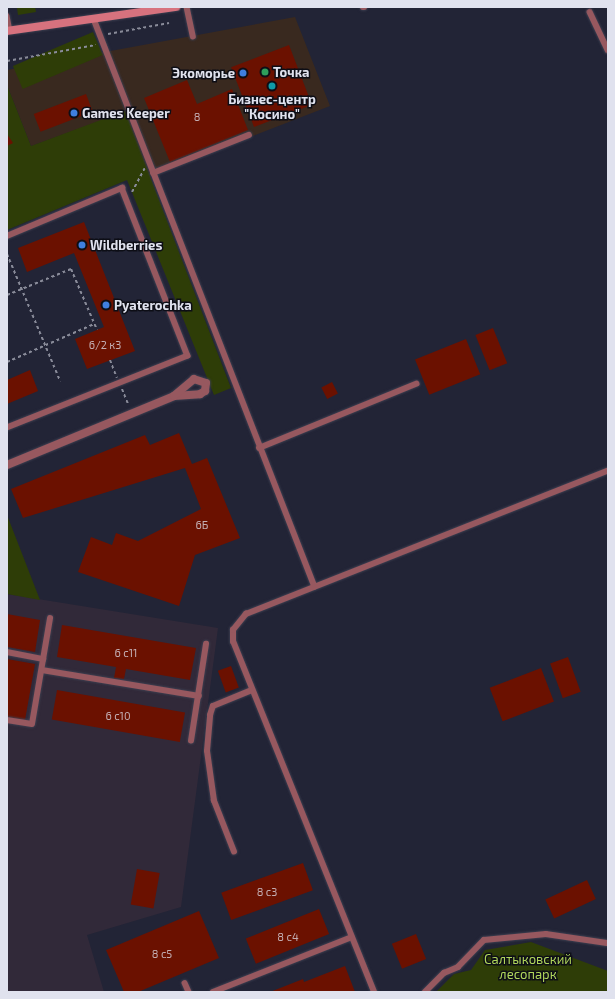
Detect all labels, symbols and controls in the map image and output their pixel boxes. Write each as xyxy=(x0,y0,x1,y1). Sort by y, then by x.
place label: Точка xyxy=(273,64,309,80)
place label: Экоморье xyxy=(172,65,235,81)
marker: Точка xyxy=(260,67,270,77)
marker: Экоморье xyxy=(238,68,248,78)
marker: Бизнес-центр "Косино" xyxy=(267,81,277,91)
place label: Бизнес-центр "Косино" xyxy=(228,92,316,123)
place label: Games Keeper xyxy=(82,105,170,121)
marker: Games Keeper xyxy=(69,108,79,118)
house number: 8 xyxy=(194,110,200,124)
place label: Wildberries xyxy=(90,237,162,253)
marker: Wildberries xyxy=(77,240,87,250)
place label: Pyaterochka xyxy=(114,297,192,313)
marker: Pyaterochka xyxy=(101,300,111,310)
house number: 6/2 к3 xyxy=(89,338,121,352)
house number: 6Б xyxy=(196,518,208,532)
house number: 6 с11 xyxy=(115,646,137,660)
house number: 6 с10 xyxy=(105,709,131,723)
house number: 8 с3 xyxy=(257,885,277,899)
house number: 8 с4 xyxy=(277,930,299,944)
house number: 8 с5 xyxy=(152,947,172,961)
park label: Салтыковский лесопарк xyxy=(484,952,572,983)

